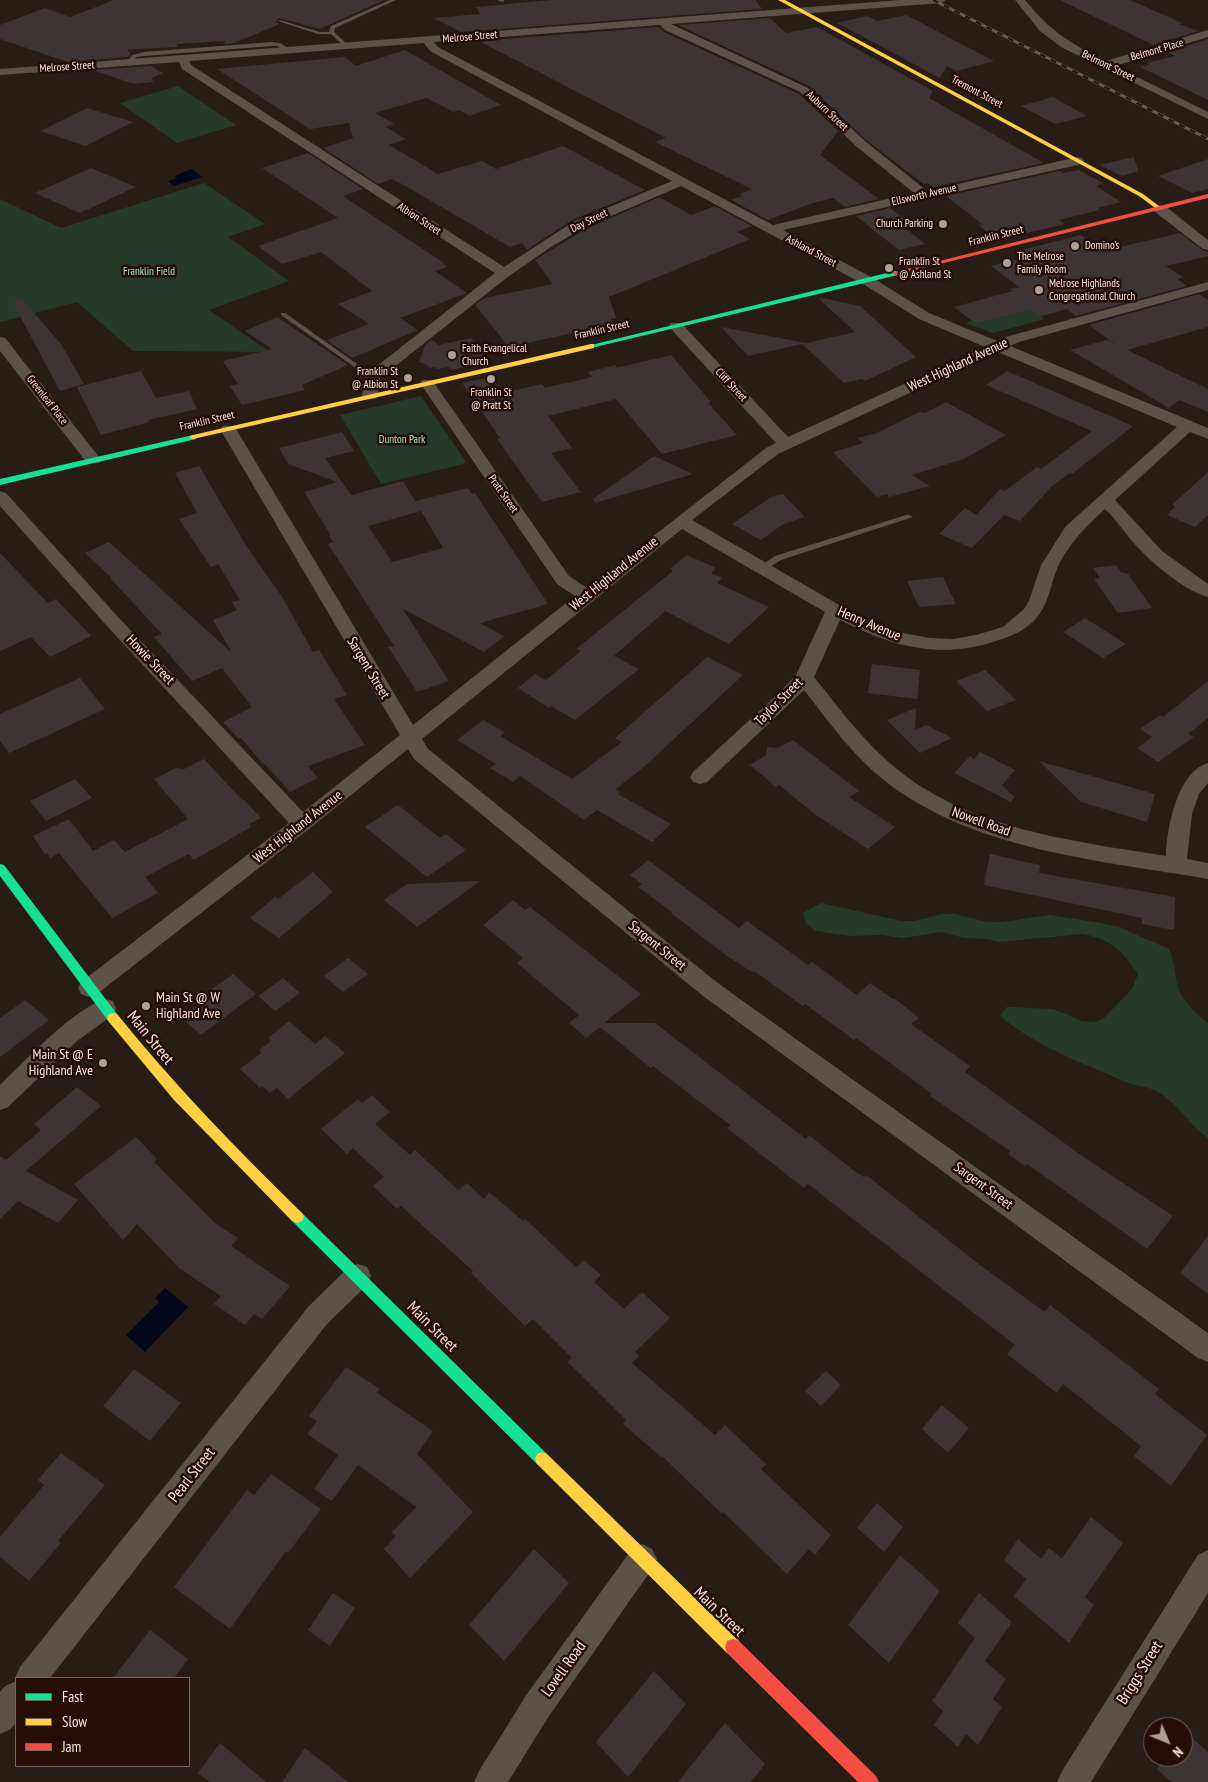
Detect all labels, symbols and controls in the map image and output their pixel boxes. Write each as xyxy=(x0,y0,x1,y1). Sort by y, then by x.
street label: Melrose Street xyxy=(442,28,498,46)
street label: Belmont Place xyxy=(1129,36,1185,64)
street label: Belmont Street xyxy=(1079,48,1137,84)
street label: Melrose Street xyxy=(39,58,95,76)
street label: Tremont Street xyxy=(949,73,1005,111)
street label: Auburn Street xyxy=(803,88,851,134)
street label: Ellsworth Avenue xyxy=(890,181,958,209)
street label: Albion Street xyxy=(395,200,443,238)
street label: Day Street xyxy=(568,206,610,236)
place label: Church Parking xyxy=(876,217,933,231)
marker: Church Parking xyxy=(937,218,949,230)
street label: Franklin Street xyxy=(967,223,1025,249)
street label: Ashland Street xyxy=(783,232,839,270)
place label: Domino's xyxy=(1085,239,1119,253)
marker: Domino's xyxy=(1069,240,1081,252)
place label: The Melrose Family Room xyxy=(1017,250,1066,276)
place label: Franklin St @ Ashland St xyxy=(899,255,951,281)
marker: The Melrose Family Room xyxy=(1001,257,1013,269)
marker: Franklin St @ Ashland St xyxy=(883,262,895,274)
park label: Franklin Field xyxy=(123,265,175,279)
place label: Melrose Highlands Congregational Church xyxy=(1049,277,1135,303)
marker: Melrose Highlands Congregational Church xyxy=(1033,284,1045,296)
street label: Franklin Street xyxy=(573,317,631,343)
street label: West Highland Avenue xyxy=(905,334,1011,396)
place label: Faith Evangelical Church xyxy=(462,342,527,368)
marker: Faith Evangelical Church xyxy=(446,349,458,361)
place label: Franklin St @ Albion St xyxy=(352,365,398,391)
street label: Cliff Street xyxy=(712,366,750,404)
marker: Franklin St @ Albion St xyxy=(402,372,414,384)
street label: Greenleaf Place xyxy=(24,373,70,427)
marker: Franklin St @ Pratt St xyxy=(485,373,497,385)
place label: Franklin St @ Pratt St xyxy=(471,386,511,412)
street label: Franklin Street xyxy=(178,408,236,434)
park label: Dunton Park xyxy=(379,433,425,447)
street label: Pratt Street xyxy=(485,473,521,515)
street label: West Highland Avenue xyxy=(567,533,661,615)
street label: Henry Avenue xyxy=(835,603,903,645)
street label: Howie Street xyxy=(122,632,178,688)
street label: Sargent Street xyxy=(343,634,393,702)
street label: Taylor Street xyxy=(751,674,807,730)
street label: West Highland Avenue xyxy=(250,787,346,867)
street label: Nowell Road xyxy=(950,804,1012,840)
street label: Sargent Street xyxy=(625,918,689,974)
place label: Main St @ W Highland Ave xyxy=(156,990,220,1022)
marker: Main St @ W Highland Ave xyxy=(140,1000,152,1012)
street label: Main Street xyxy=(123,1007,177,1069)
place label: Main St @ E Highland Ave xyxy=(29,1047,93,1080)
marker: Main St @ E Highland Ave xyxy=(97,1057,109,1069)
street label: Sargent Street xyxy=(950,1159,1016,1213)
street label: Main Street xyxy=(403,1298,461,1356)
street label: Pearl Street xyxy=(165,1444,219,1506)
street label: Main Street xyxy=(689,1583,749,1641)
street label: Lovell Road xyxy=(538,1638,590,1700)
street label: Briggs Street xyxy=(1113,1638,1167,1708)
legend xyxy=(15,1677,190,1767)
text: Fast xyxy=(62,1687,83,1706)
text: Slow xyxy=(62,1712,87,1731)
north arrow xyxy=(1143,1717,1193,1767)
text: Jam xyxy=(62,1737,81,1756)
text: N xyxy=(1169,1743,1187,1761)

